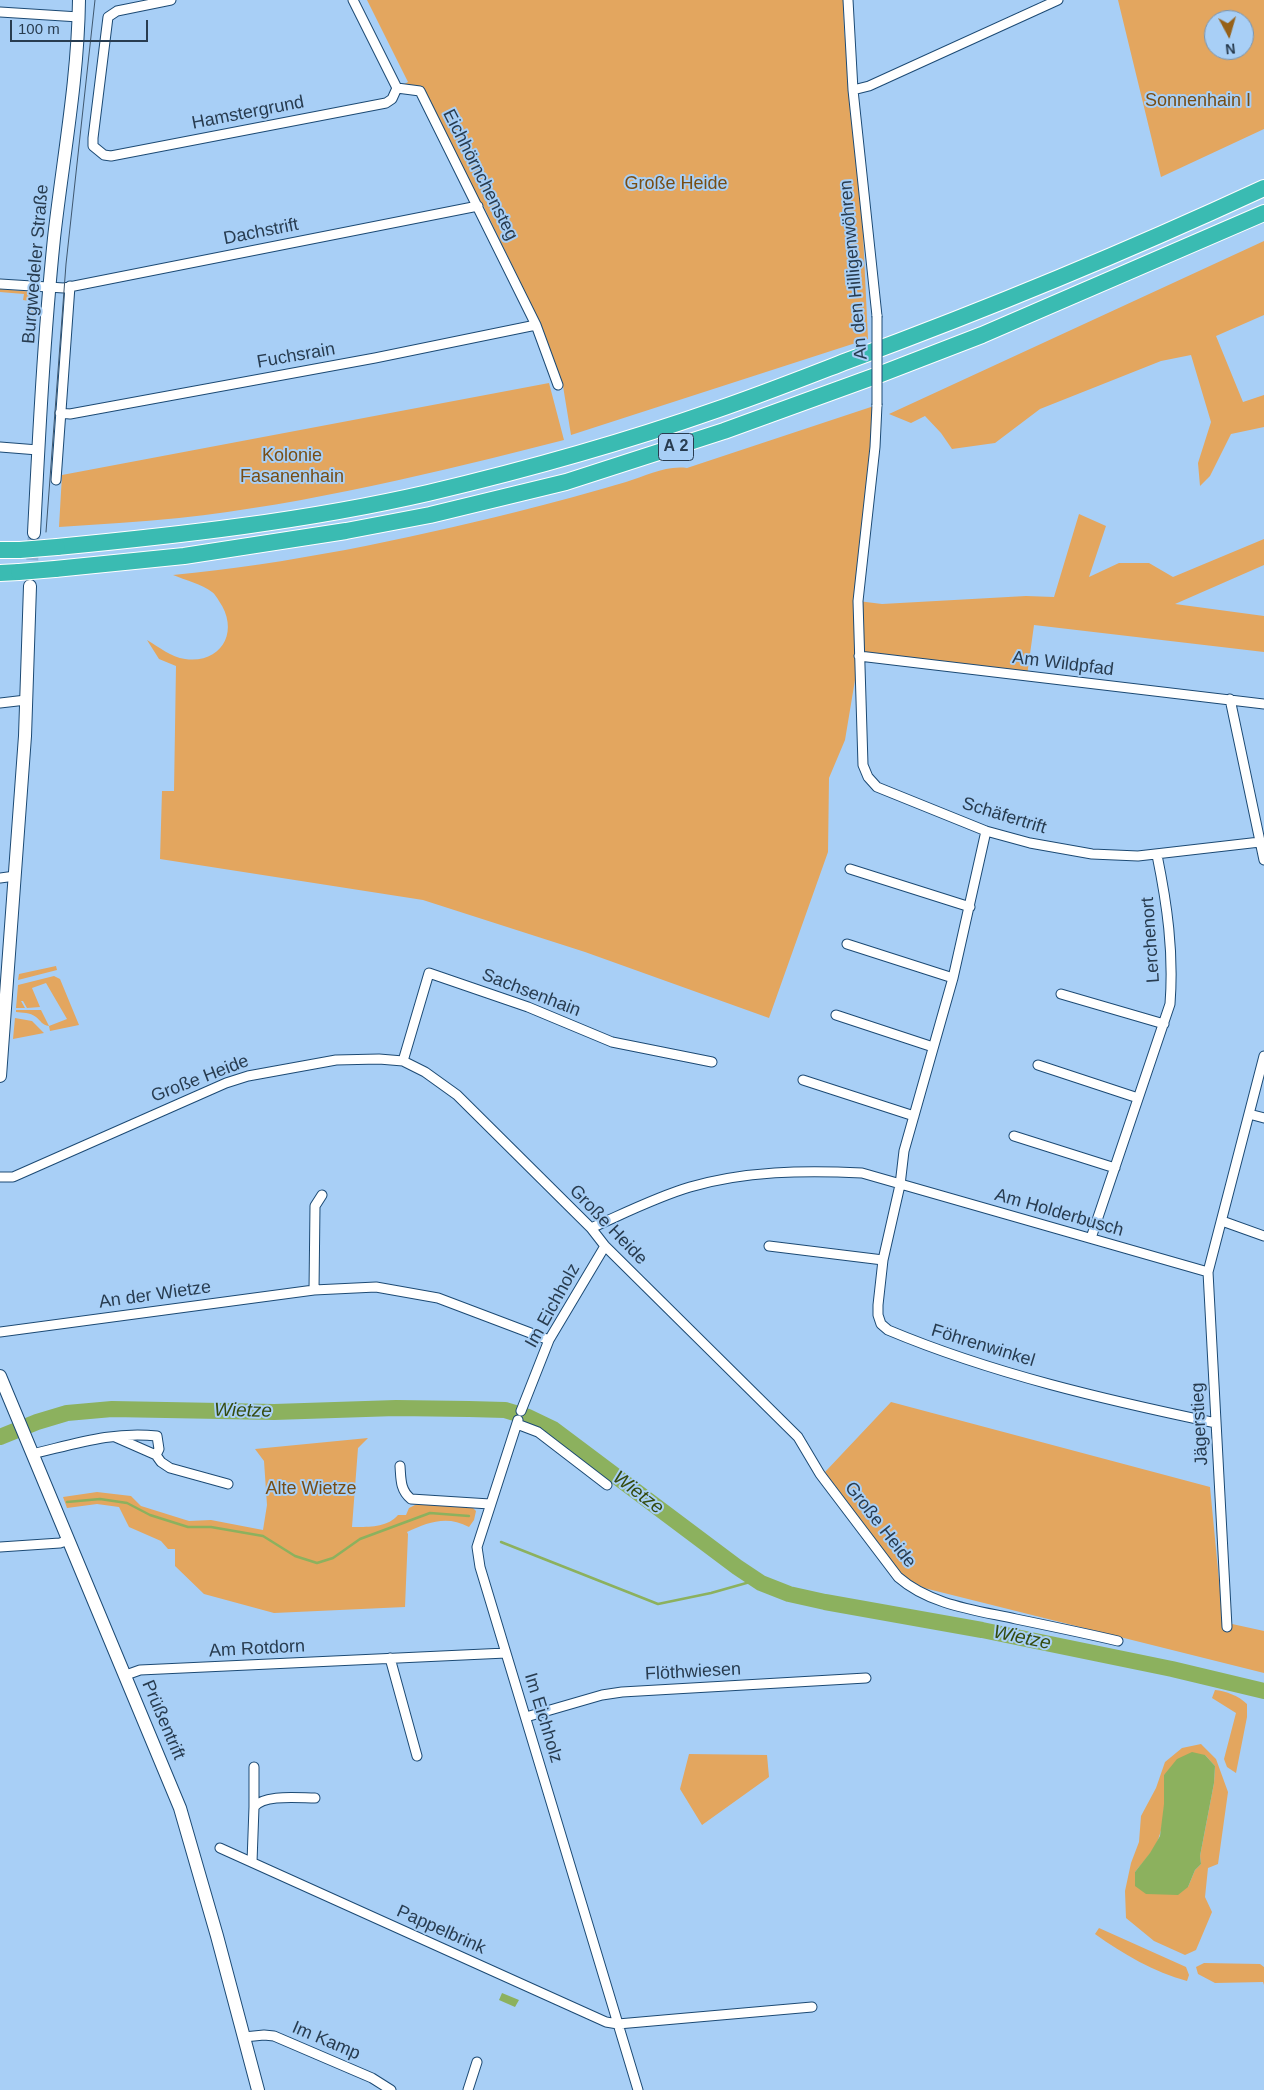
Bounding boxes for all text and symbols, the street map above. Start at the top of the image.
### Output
scale bar [12,10,150,42]
north arrow [1204,10,1254,60]
text: 100 m [18,20,60,37]
text: N [1225,40,1236,57]
park label: Sonnenhain I [1145,90,1251,112]
street label: Hamstergrund [190,92,306,134]
street label: Eichhörnchensteg [438,106,522,244]
park label: Große Heide [624,173,728,195]
street label: An den Hilligenwöhren [835,179,873,361]
street label: Burgwedeler Straße [18,183,54,345]
street label: Dachstrift [222,214,300,250]
street label: Fuchsrain [255,339,337,373]
road number: A 2 [658,434,694,461]
park label: Kolonie Fasanenhain [240,445,344,488]
street label: Am Wildpfad [1011,647,1115,681]
street label: Schäfertrift [959,793,1049,839]
street label: Lerchenort [1137,896,1165,984]
street label: Sachsenhain [479,964,583,1022]
street label: Große Heide [148,1050,252,1108]
street label: Große Heide [564,1180,652,1270]
street label: Am Holderbusch [992,1184,1126,1242]
street label: Im Eichholz [521,1260,585,1352]
street label: An der Wietze [98,1276,212,1314]
street label: Föhrenwinkel [929,1320,1037,1372]
street label: Jägerstieg [1187,1382,1213,1466]
water label: Wietze [214,1399,272,1423]
water label: Wietze [608,1466,668,1520]
park label: Alte Wietze [265,1478,357,1500]
street label: Große Heide [840,1478,920,1572]
water label: Wietze [991,1621,1053,1655]
street label: Am Rotdorn [208,1636,306,1662]
street label: Flöthwiesen [644,1659,742,1685]
street label: Im Eichholz [519,1670,567,1766]
street label: Prüßentrift [137,1677,189,1763]
street label: Pappelbrink [393,1901,489,1959]
street label: Im Kamp [289,2017,363,2065]

